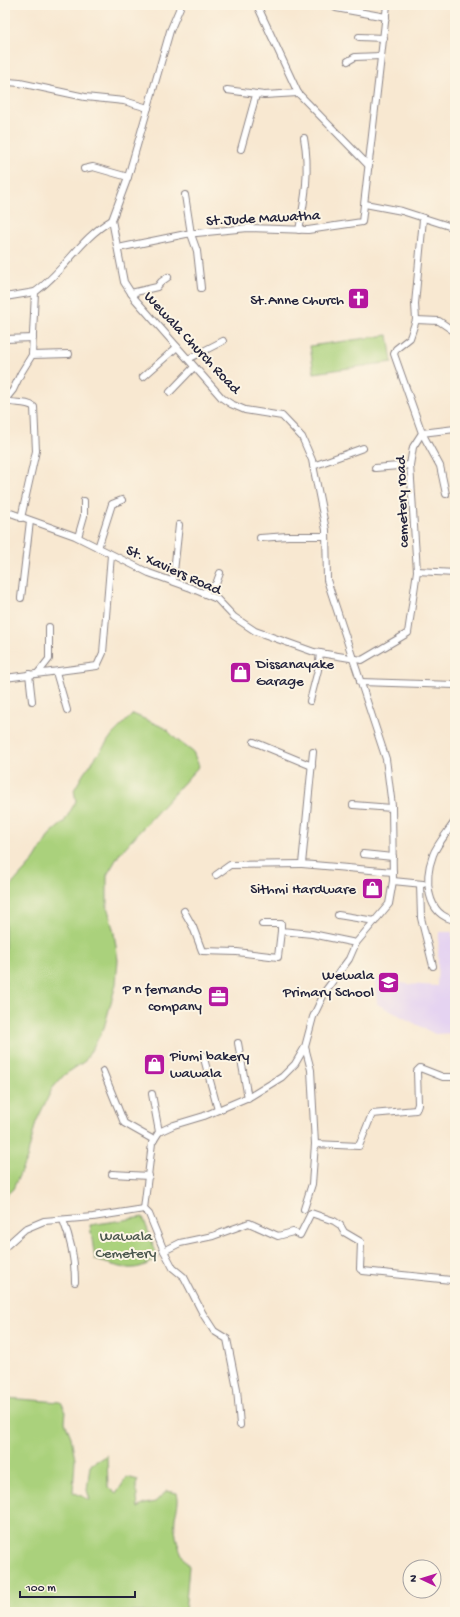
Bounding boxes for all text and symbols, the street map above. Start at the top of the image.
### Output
street label: St.Jude Mawatha [206,207,321,231]
church icon: St.Anne Church [346,286,372,312]
street label: Wewala Church Road [139,288,245,399]
place label: St.Anne Church [250,292,344,310]
street label: cemetery road [392,455,414,548]
street label: St. Xaviers Road [123,542,225,600]
place label: Dissanayake Garage [255,656,334,691]
shop icon: Dissanayake Garage [227,659,253,685]
shop icon: Sithmi Hardware [359,875,385,901]
place label: Sithmi Hardware [250,881,356,899]
place label: Wewala Primary School [282,967,375,1002]
school or university icon: Wewala Primary School [376,970,402,996]
place label: P n fernando company [122,981,203,1016]
office icon: P n fernando company [205,984,231,1010]
place label: Piumi bakery wawala [169,1048,250,1083]
shop icon: Piumi bakery wawala [142,1051,168,1077]
park label: Wawala Cemetery [96,1228,157,1263]
north arrow [402,1559,442,1599]
scale bar [20,1573,135,1599]
text: N [408,1574,420,1582]
text: 100 m [25,1582,56,1596]

